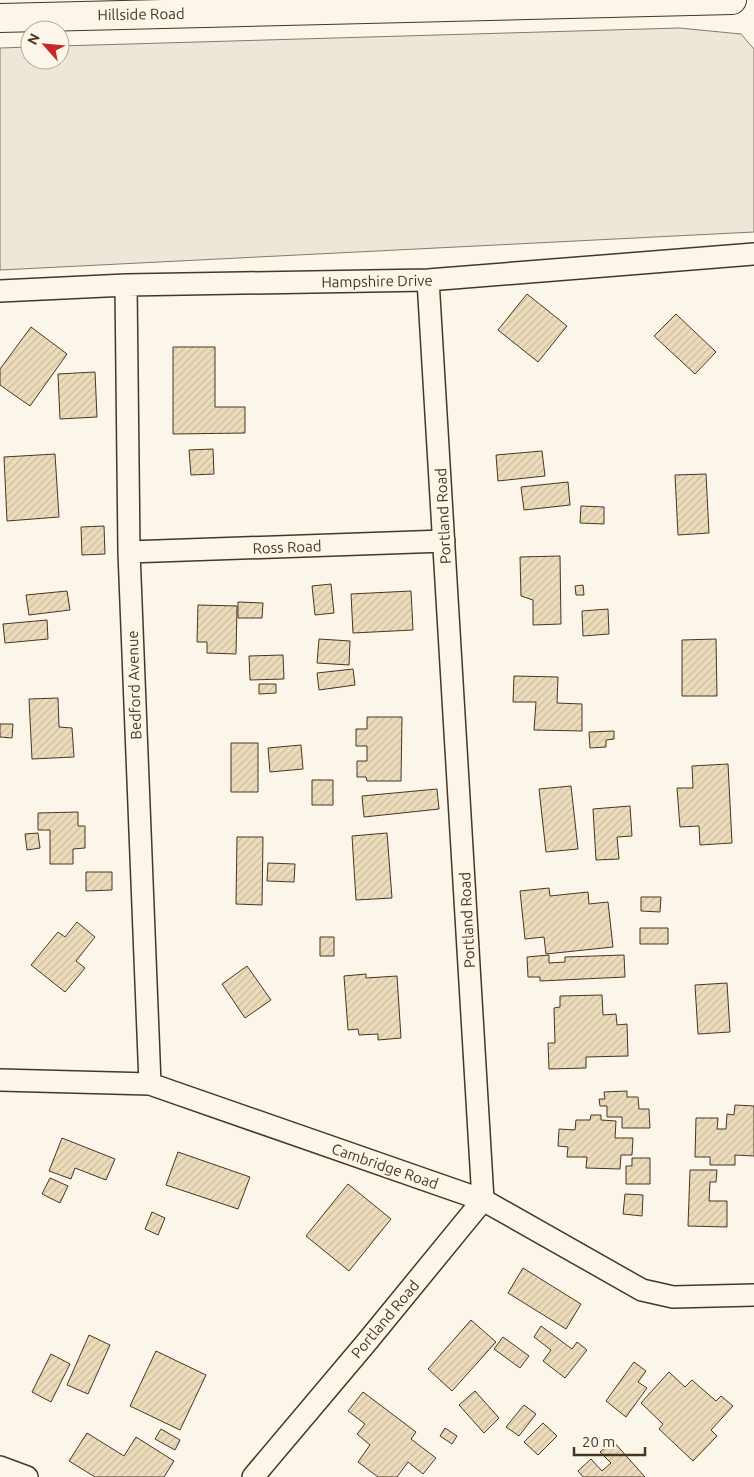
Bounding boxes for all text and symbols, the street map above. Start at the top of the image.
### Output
street label: Hillside Road [97,5,185,23]
north arrow [20,20,70,70]
text: N [24,31,43,47]
street label: Hampshire Drive [321,272,433,290]
street label: Portland Road [432,468,454,564]
street label: Ross Road [252,537,322,557]
street label: Bedford Avenue [124,630,144,740]
street label: Portland Road [456,872,478,968]
street label: Cambridge Road [329,1140,441,1192]
street label: Portland Road [348,1277,422,1361]
scale bar [574,1424,645,1456]
text: 20 m [582,1433,615,1450]

